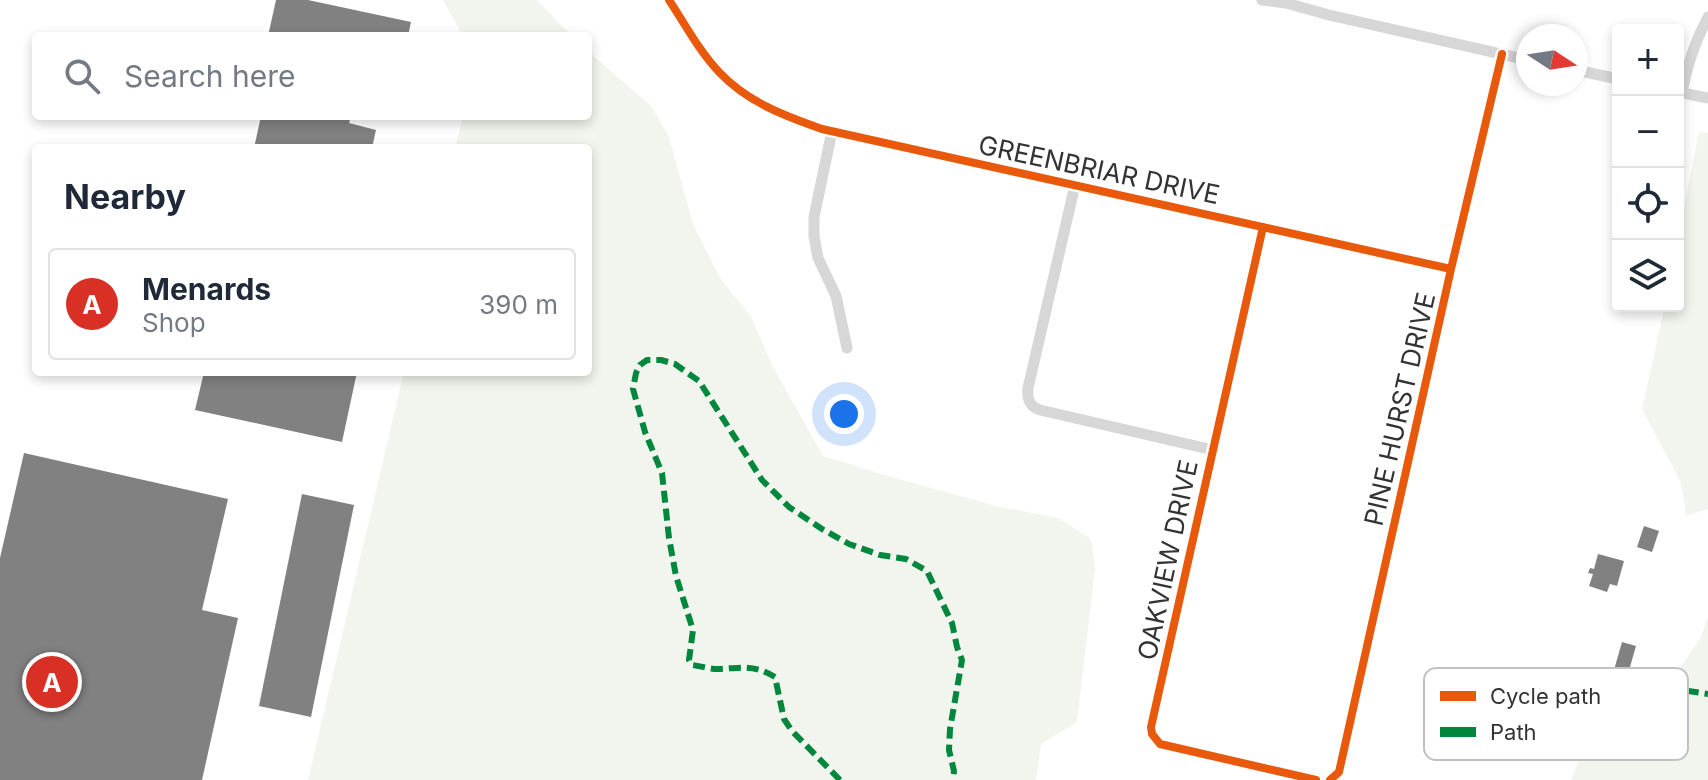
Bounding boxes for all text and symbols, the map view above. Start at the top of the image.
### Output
north arrow [1516,24,1588,96]
map controls [1612,24,1684,312]
button: + [1612,24,1684,96]
search box [32,32,592,120]
icon: search [60,54,104,98]
text: Search here [124,58,296,94]
button: − [1612,96,1684,168]
street label: GREENBRIAR DRIVE [976,129,1223,210]
button: locate [1612,168,1684,240]
text: Nearby [64,176,186,217]
button: layers [1612,240,1684,312]
text: Menards [142,271,271,307]
text: A [82,289,102,320]
text: 390 m [479,289,558,320]
street label: PINE HURST DRIVE [1358,289,1441,528]
text: Shop [142,307,206,338]
your location [824,394,864,434]
street label: OAKVIEW DRIVE [1131,457,1204,663]
pin: A [26,652,78,712]
legend [1424,668,1688,760]
text: Cycle path [1490,683,1601,709]
text: Path [1490,719,1537,745]

